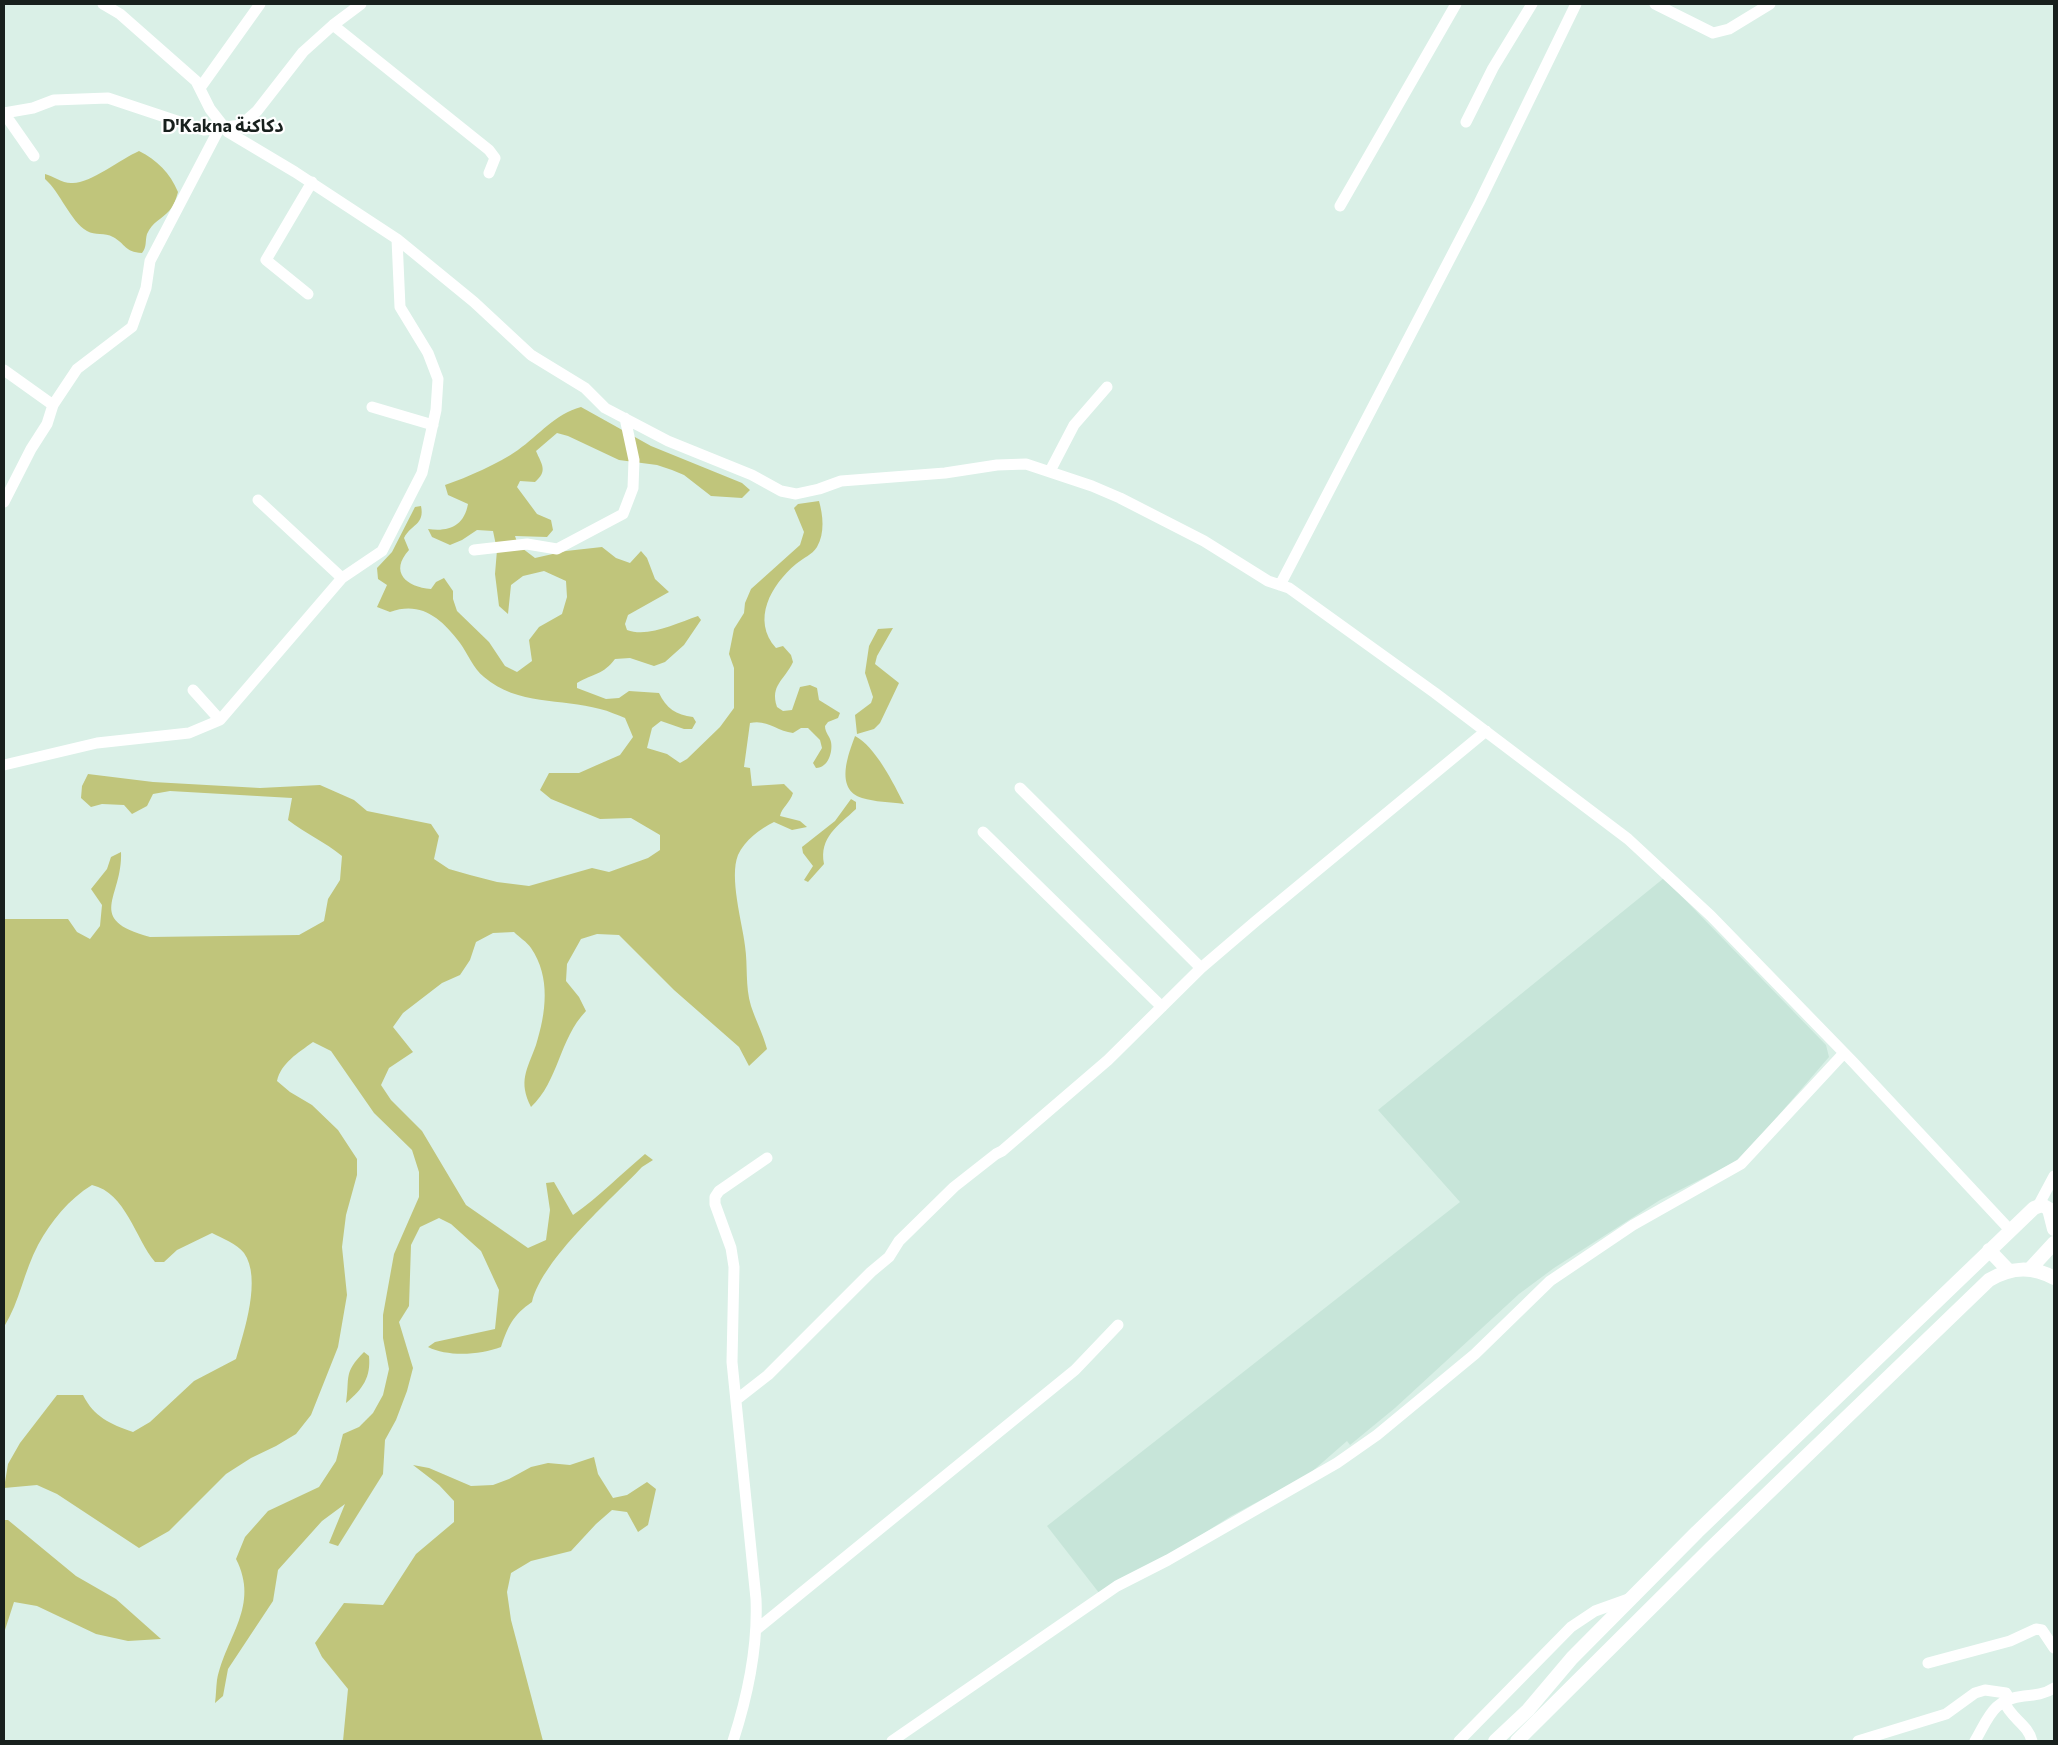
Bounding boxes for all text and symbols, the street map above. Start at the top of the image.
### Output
district label: D'Kakna دكاكنة [162,115,284,137]

